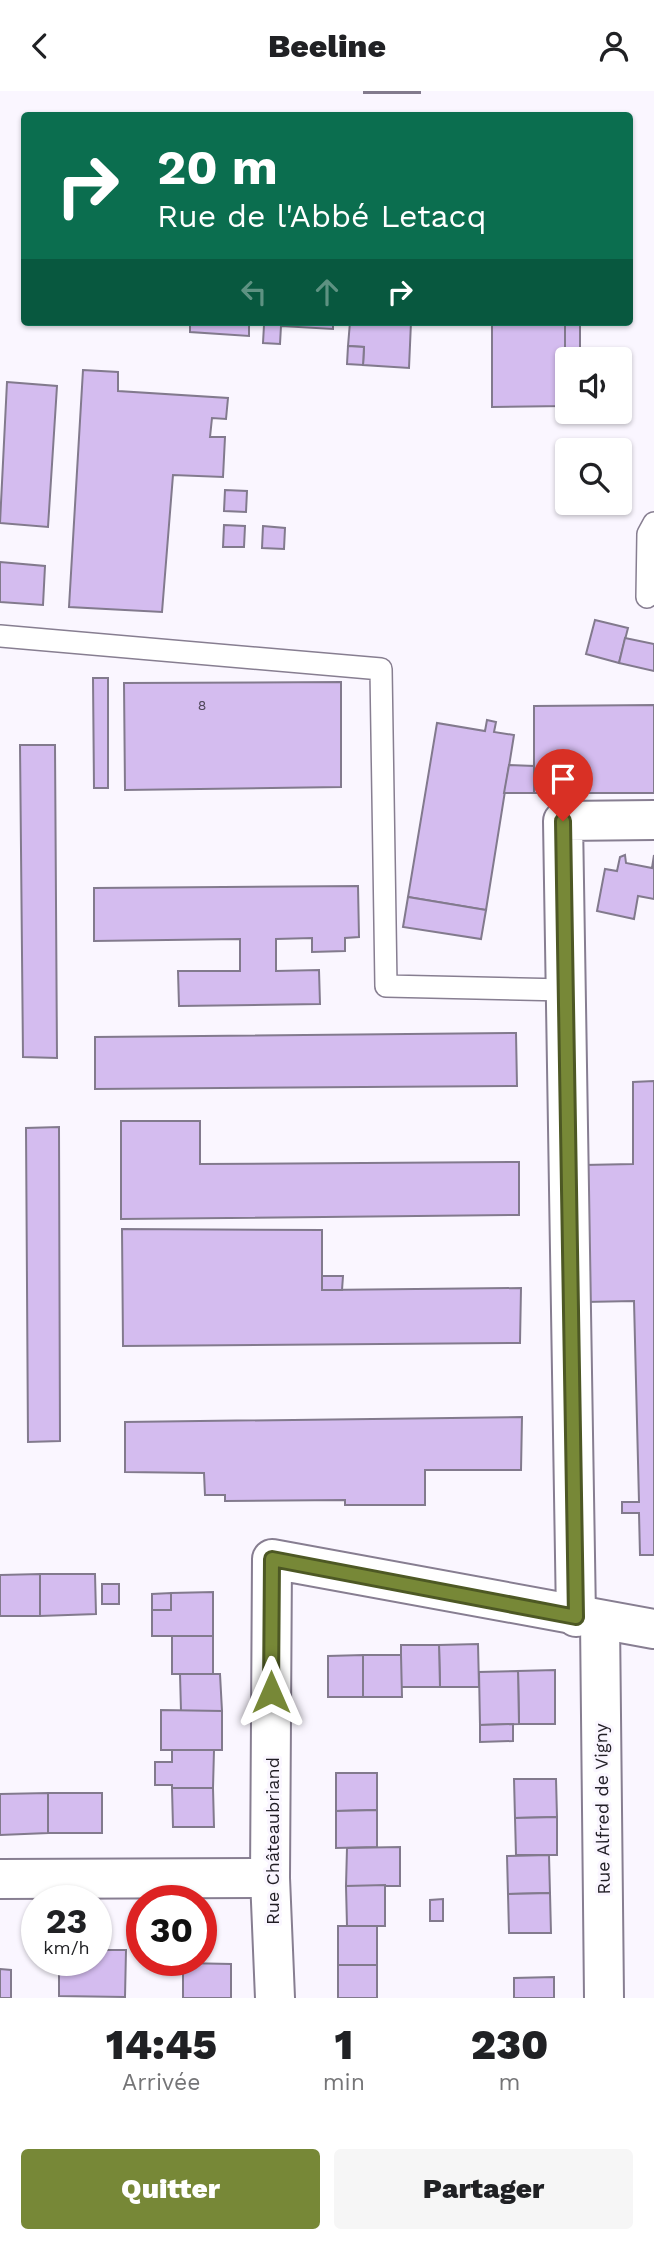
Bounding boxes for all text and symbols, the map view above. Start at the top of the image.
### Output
icon: back [21,27,59,65]
text: Beeline [268,27,386,65]
icon: person [595,27,633,65]
text: 20 m [157,138,278,196]
icon: right [42,140,133,231]
text: Rue de l'Abbé Letacq [157,197,487,235]
icon: left [235,273,273,311]
icon: ahead [308,273,346,311]
icon: right [381,273,419,311]
map controls [555,347,632,515]
button: sound [555,347,632,424]
button: search [555,438,632,515]
house number: 8 [198,697,206,713]
pin [533,749,593,821]
icon: arrive [544,760,582,798]
position arrow [234,1655,308,1729]
street label: Rue Alfred de Vigny [590,1722,614,1895]
street label: Rue Châteaubriand [262,1757,283,1925]
speed limit sign: 30 [126,1885,217,1976]
text: 23 [46,1900,87,1942]
text: km/h [43,1937,90,1958]
text: 14:45 [106,2020,217,2069]
text: 1 [334,2020,353,2069]
text: 230 [471,2020,548,2069]
text: Arrivée [122,2069,201,2096]
text: min [323,2069,365,2096]
text: m [499,2069,520,2096]
button: Quitter [21,2149,320,2229]
button: Partager [334,2149,633,2229]

